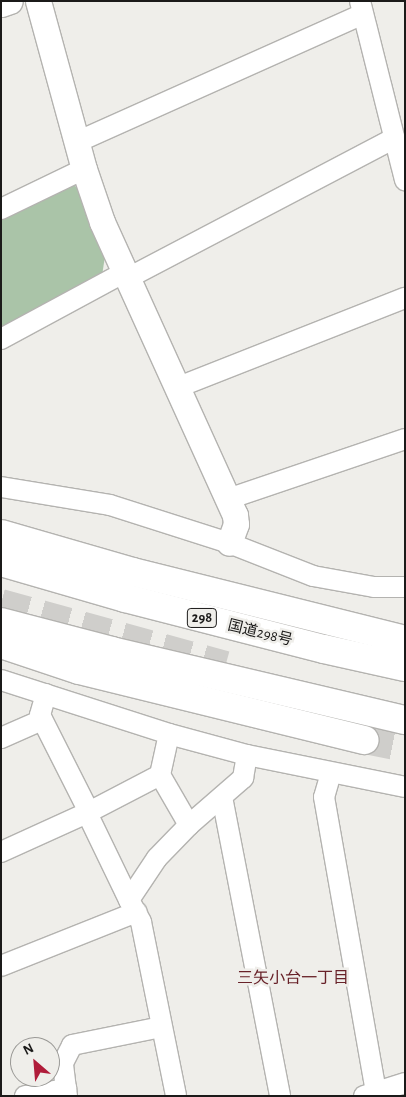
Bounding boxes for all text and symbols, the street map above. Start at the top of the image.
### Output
road number: 298 [186,606,218,630]
street label: 国道298号 [226,616,294,650]
district label: 三矢小台一丁目 [237,968,349,988]
north arrow [10,1037,60,1087]
text: N [21,1041,36,1058]

